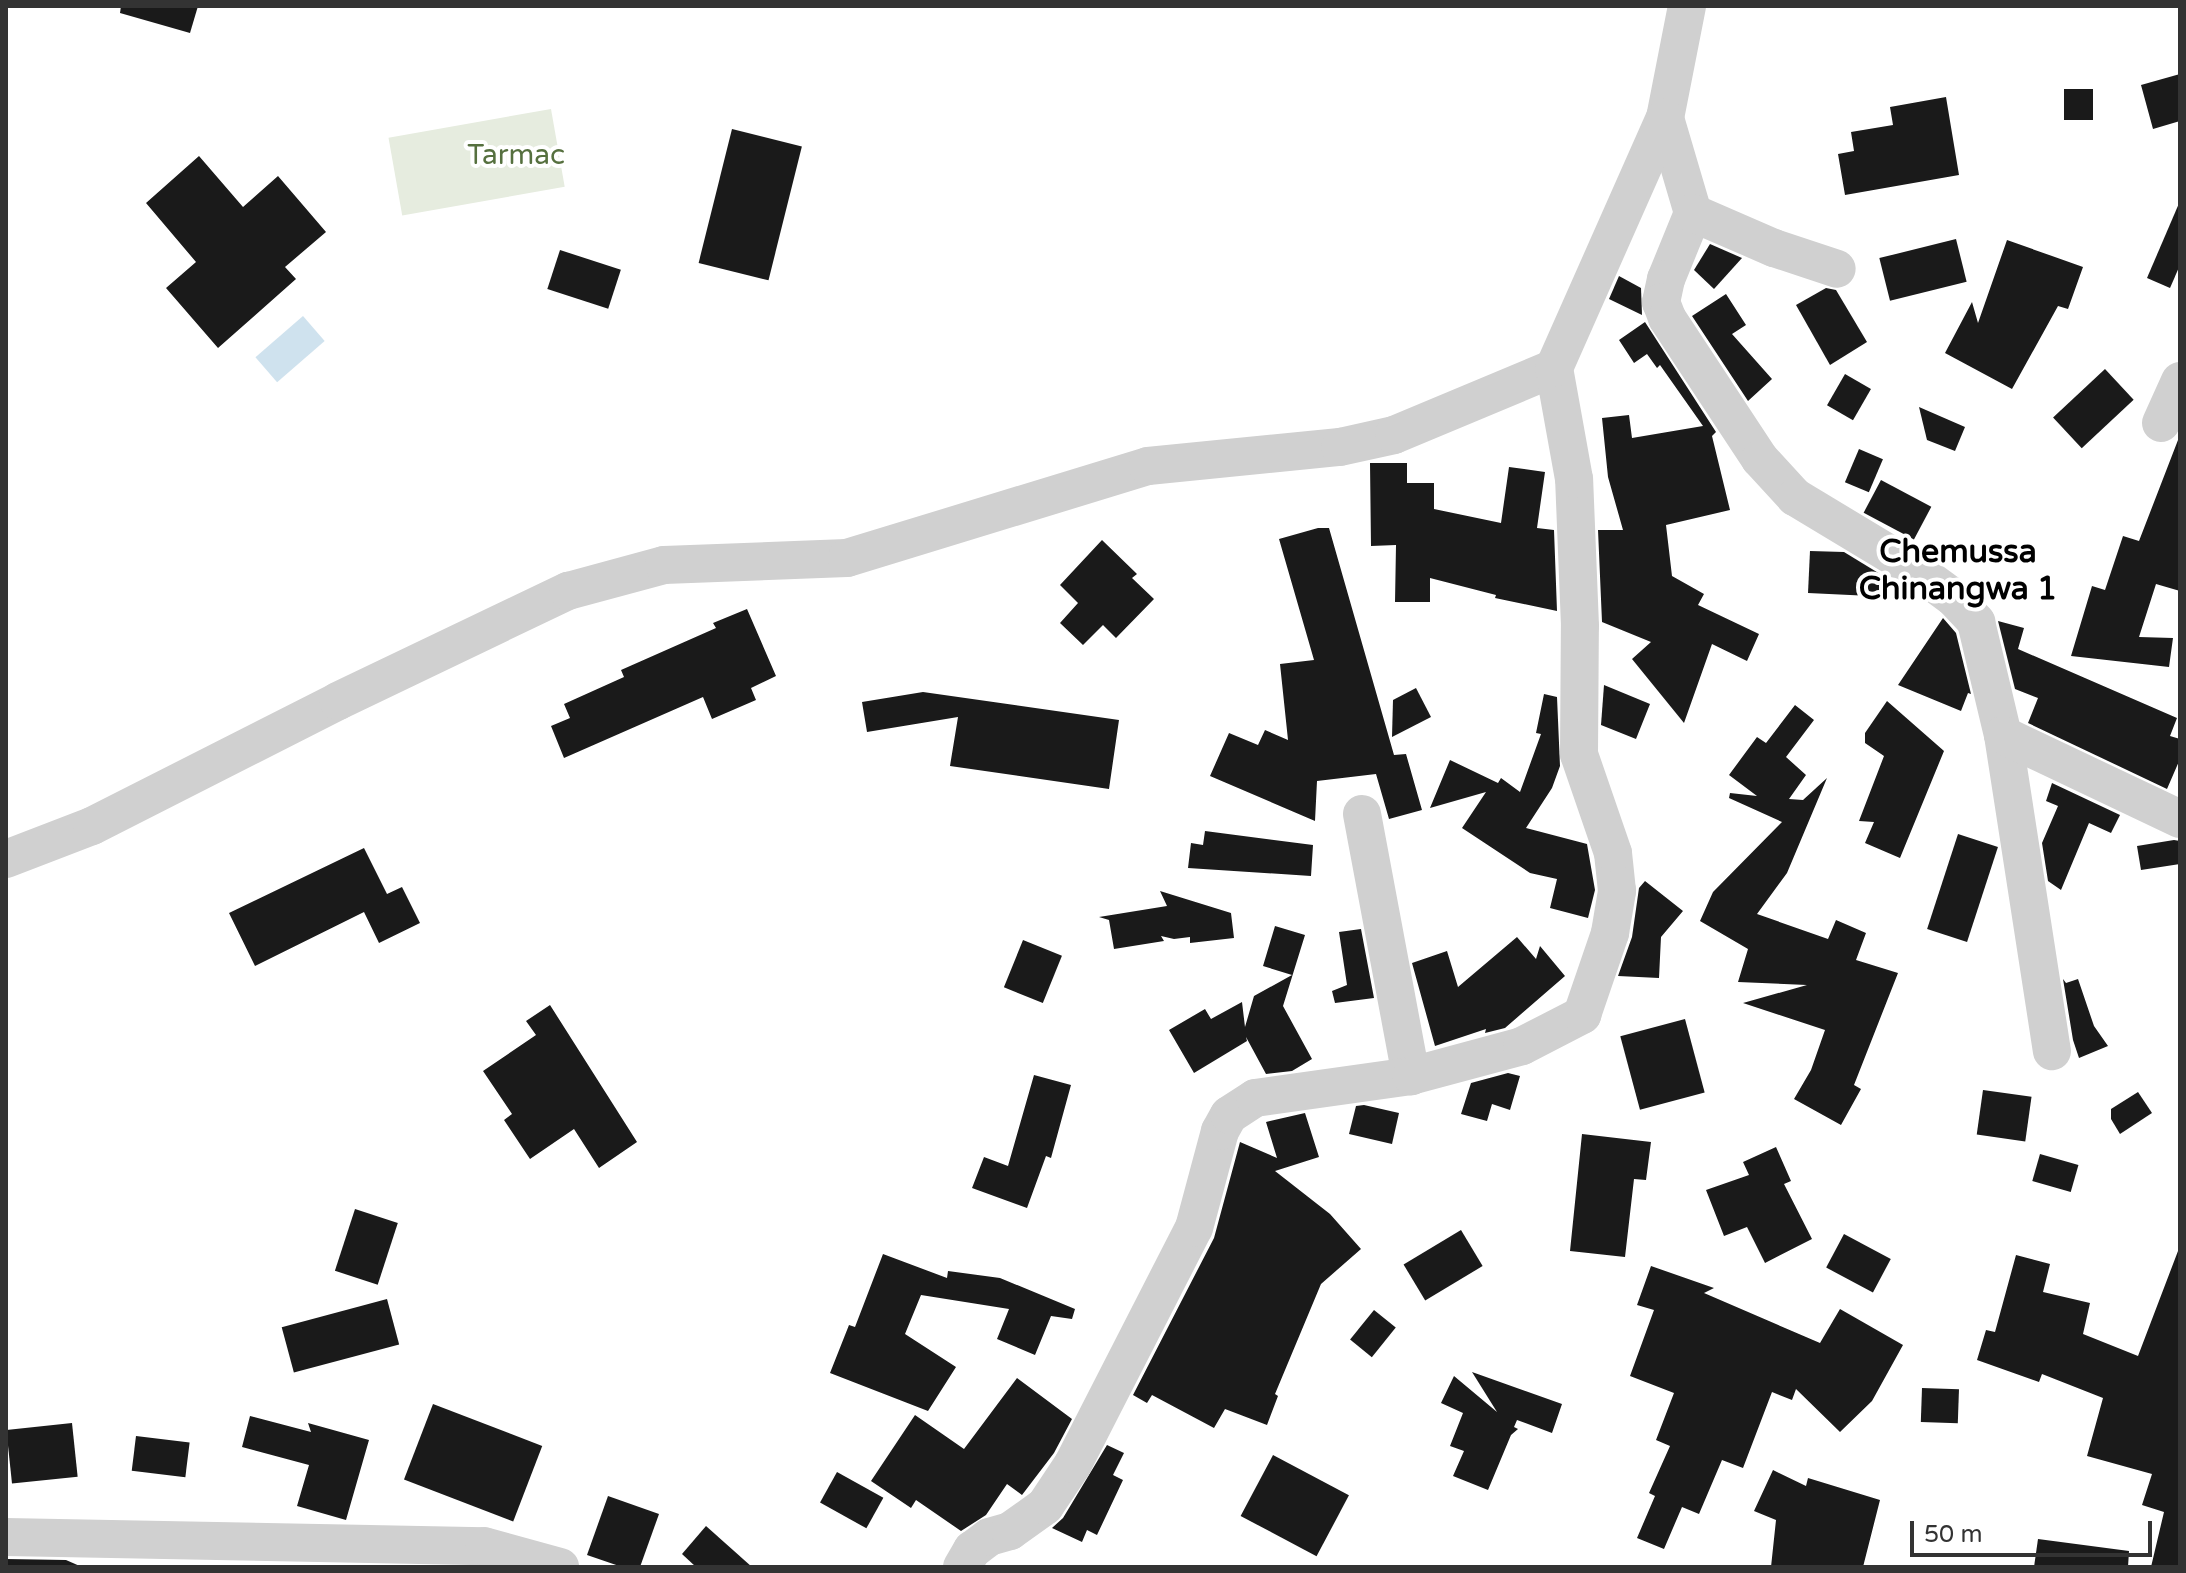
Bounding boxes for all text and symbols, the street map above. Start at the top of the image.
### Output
park label: Tarmac [467,138,565,172]
district label: Chemussa Chinangwa 1 [1859,534,2057,609]
scale bar [1914,1505,2156,1555]
text: 50 m [1924,1520,1982,1549]

